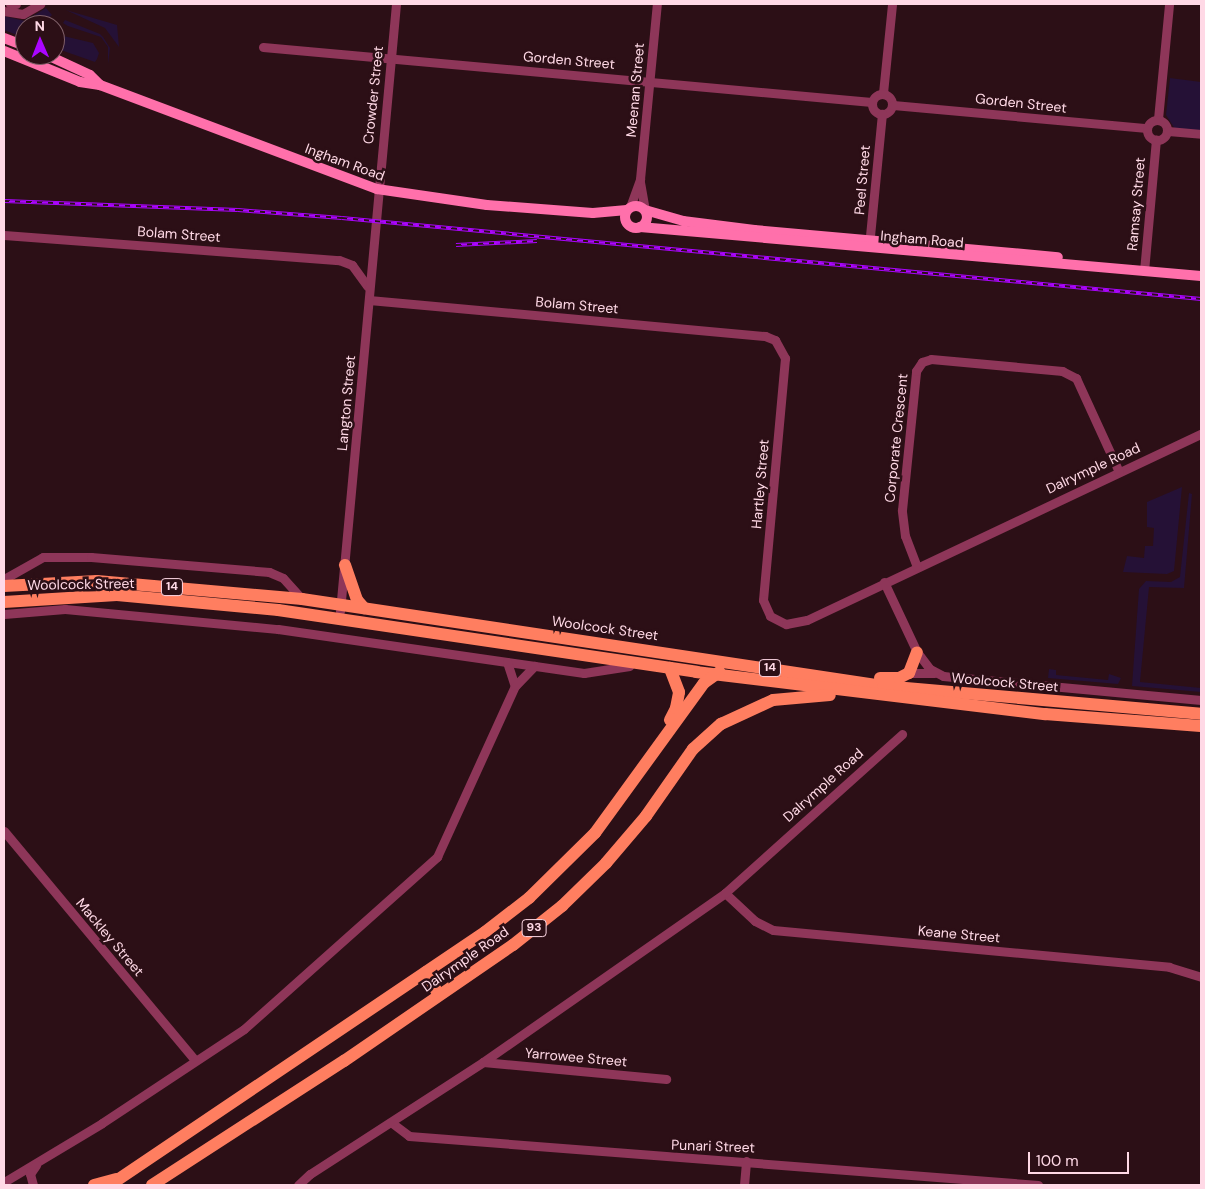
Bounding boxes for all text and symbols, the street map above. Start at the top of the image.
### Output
north arrow [15,15,65,65]
text: N [34,17,45,35]
street label: Meenan Street [623,42,647,138]
street label: Crowder Street [359,45,387,145]
street label: Gorden Street [522,48,616,72]
street label: Gorden Street [974,90,1068,116]
street label: Ingham Road [303,140,387,184]
street label: Peel Street [851,144,873,216]
street label: Ramsay Street [1124,157,1148,251]
street label: Bolam Street [137,223,221,245]
street label: Ingham Road [880,227,964,251]
street label: Bolam Street [535,293,619,317]
street label: Langton Street [333,355,359,451]
street label: Corporate Crescent [881,373,911,503]
street label: Hartley Street [748,439,772,529]
street label: Dalrymple Road [1043,439,1143,497]
street label: Woolcock Street [27,575,135,593]
road number: 14 [161,578,183,596]
street label: Woolcock Street [551,612,659,644]
road number: 14 [759,658,781,678]
street label: Woolcock Street [951,669,1059,695]
street label: Dalrymple Road [779,745,867,825]
street label: Mackley Street [73,895,147,979]
road number: 93 [522,918,546,938]
street label: Keane Street [917,922,1001,946]
street label: Dalrymple Road [418,923,512,995]
street label: Yarrowee Street [524,1044,628,1070]
street label: Punari Street [671,1136,755,1156]
scale bar [1030,1142,1131,1174]
text: 100 m [1036,1151,1079,1171]

